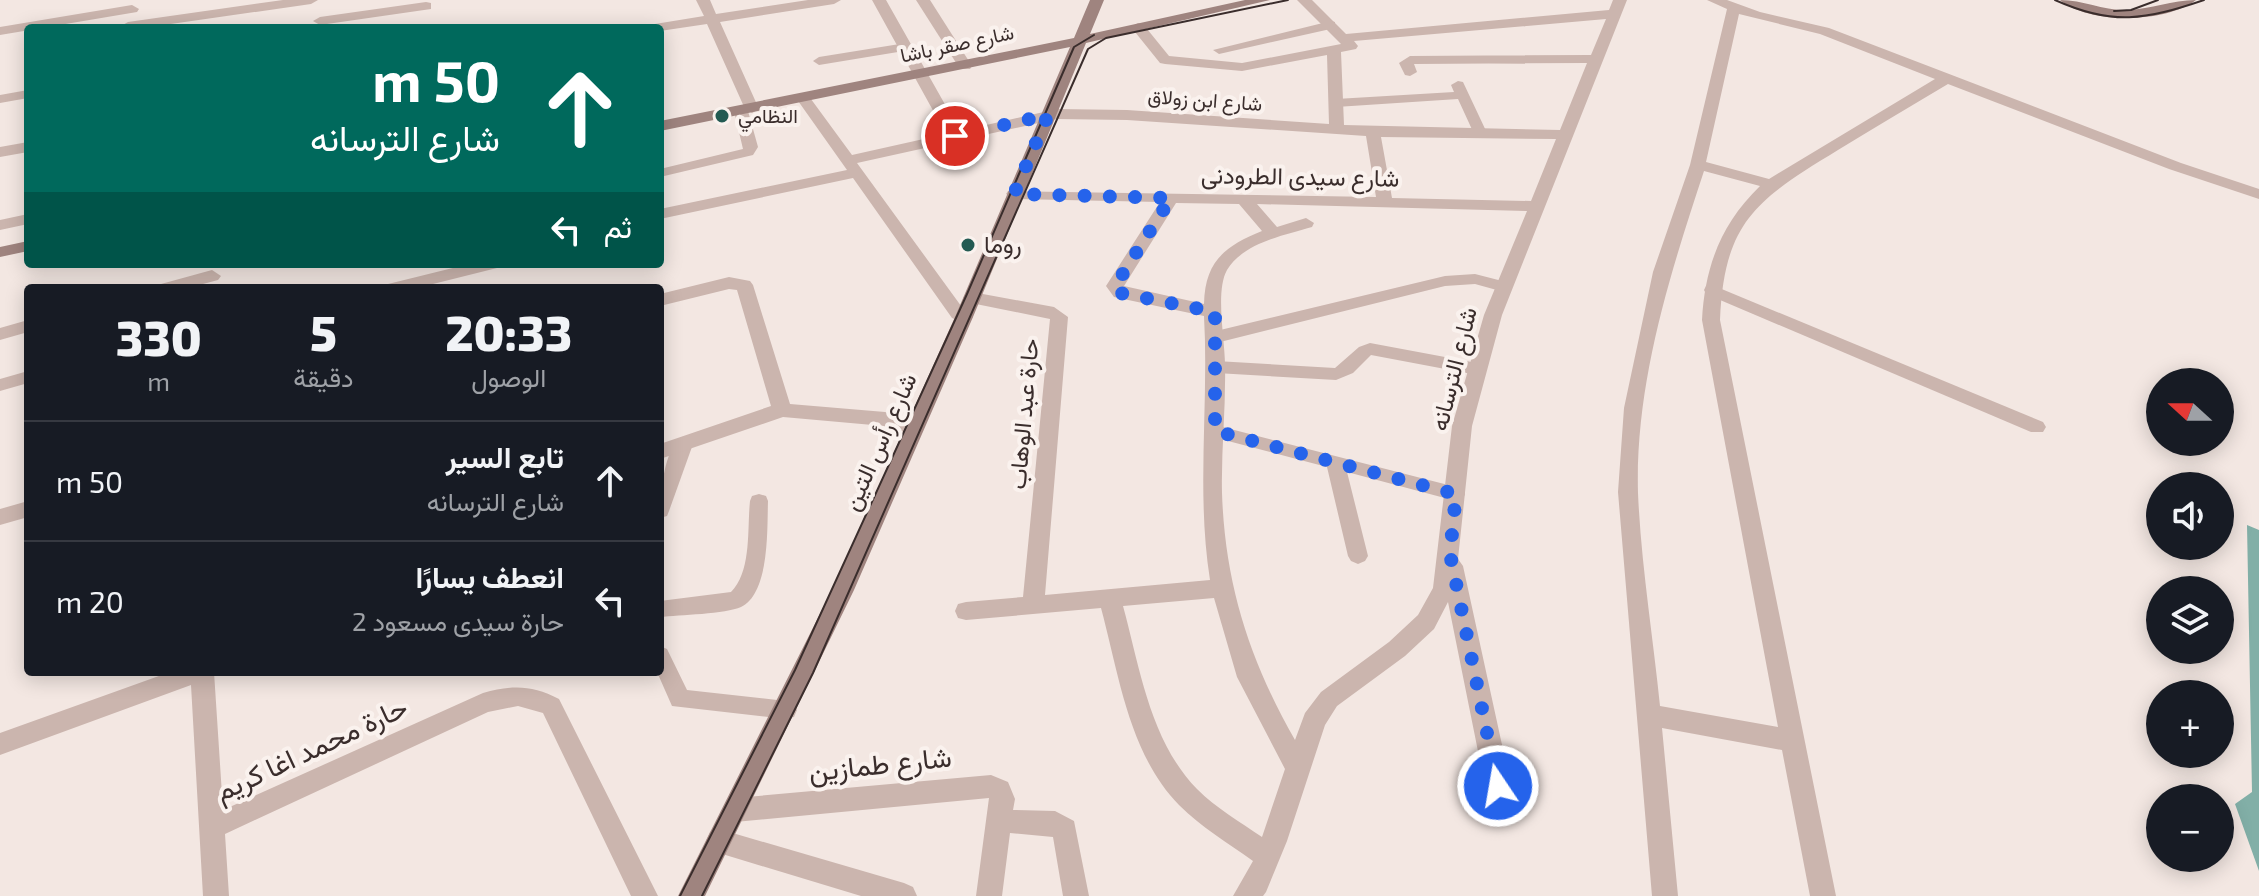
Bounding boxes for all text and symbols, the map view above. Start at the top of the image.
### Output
street label: شارع صقر باشا [898,19,1016,70]
text: 50 m [372,46,500,113]
icon: ahead [528,56,632,160]
street label: شارع ابن زولاق [1147,83,1263,118]
pin [921,102,989,170]
place label: النظامي [738,103,798,133]
marker: النظامي [713,107,731,125]
icon: arrive [933,114,977,158]
text: شارع الترسانه [310,115,500,158]
street label: شارع سيدى الطرودنى [1201,159,1399,195]
icon: left [544,208,588,252]
text: ثم [604,208,632,244]
place label: روما [984,229,1022,260]
marker: روما [959,236,977,254]
text: 5 [310,303,337,361]
text: 20:33 [445,303,572,361]
street label: شارع الترسانه [1423,304,1485,434]
text: 330 [116,308,202,366]
street label: حارة عبد الوهاب [1001,337,1046,491]
text: دقيقة [293,361,354,392]
text: الوصول [471,361,546,392]
text: m [147,365,170,396]
street label: شارع رأس التين [835,368,925,516]
north arrow [2146,368,2234,456]
map controls [2146,368,2234,872]
text: تابع السير [446,438,564,474]
icon: ahead [588,459,632,503]
text: 50 m [56,463,123,499]
button: sound [2146,472,2234,560]
text: شارع الترسانه [427,485,564,516]
text: انعطف يسارًا [416,558,564,594]
button: layers [2146,576,2234,664]
icon: left [588,579,632,623]
text: 20 m [56,583,124,619]
text: حارة سيدى مسعود 2 [352,605,564,636]
button: + [2146,680,2234,768]
street label: حارة محمد اغا كريم [209,689,413,810]
street label: شارع طمازين [807,739,953,790]
position arrow [1456,744,1540,828]
button: − [2146,784,2234,872]

